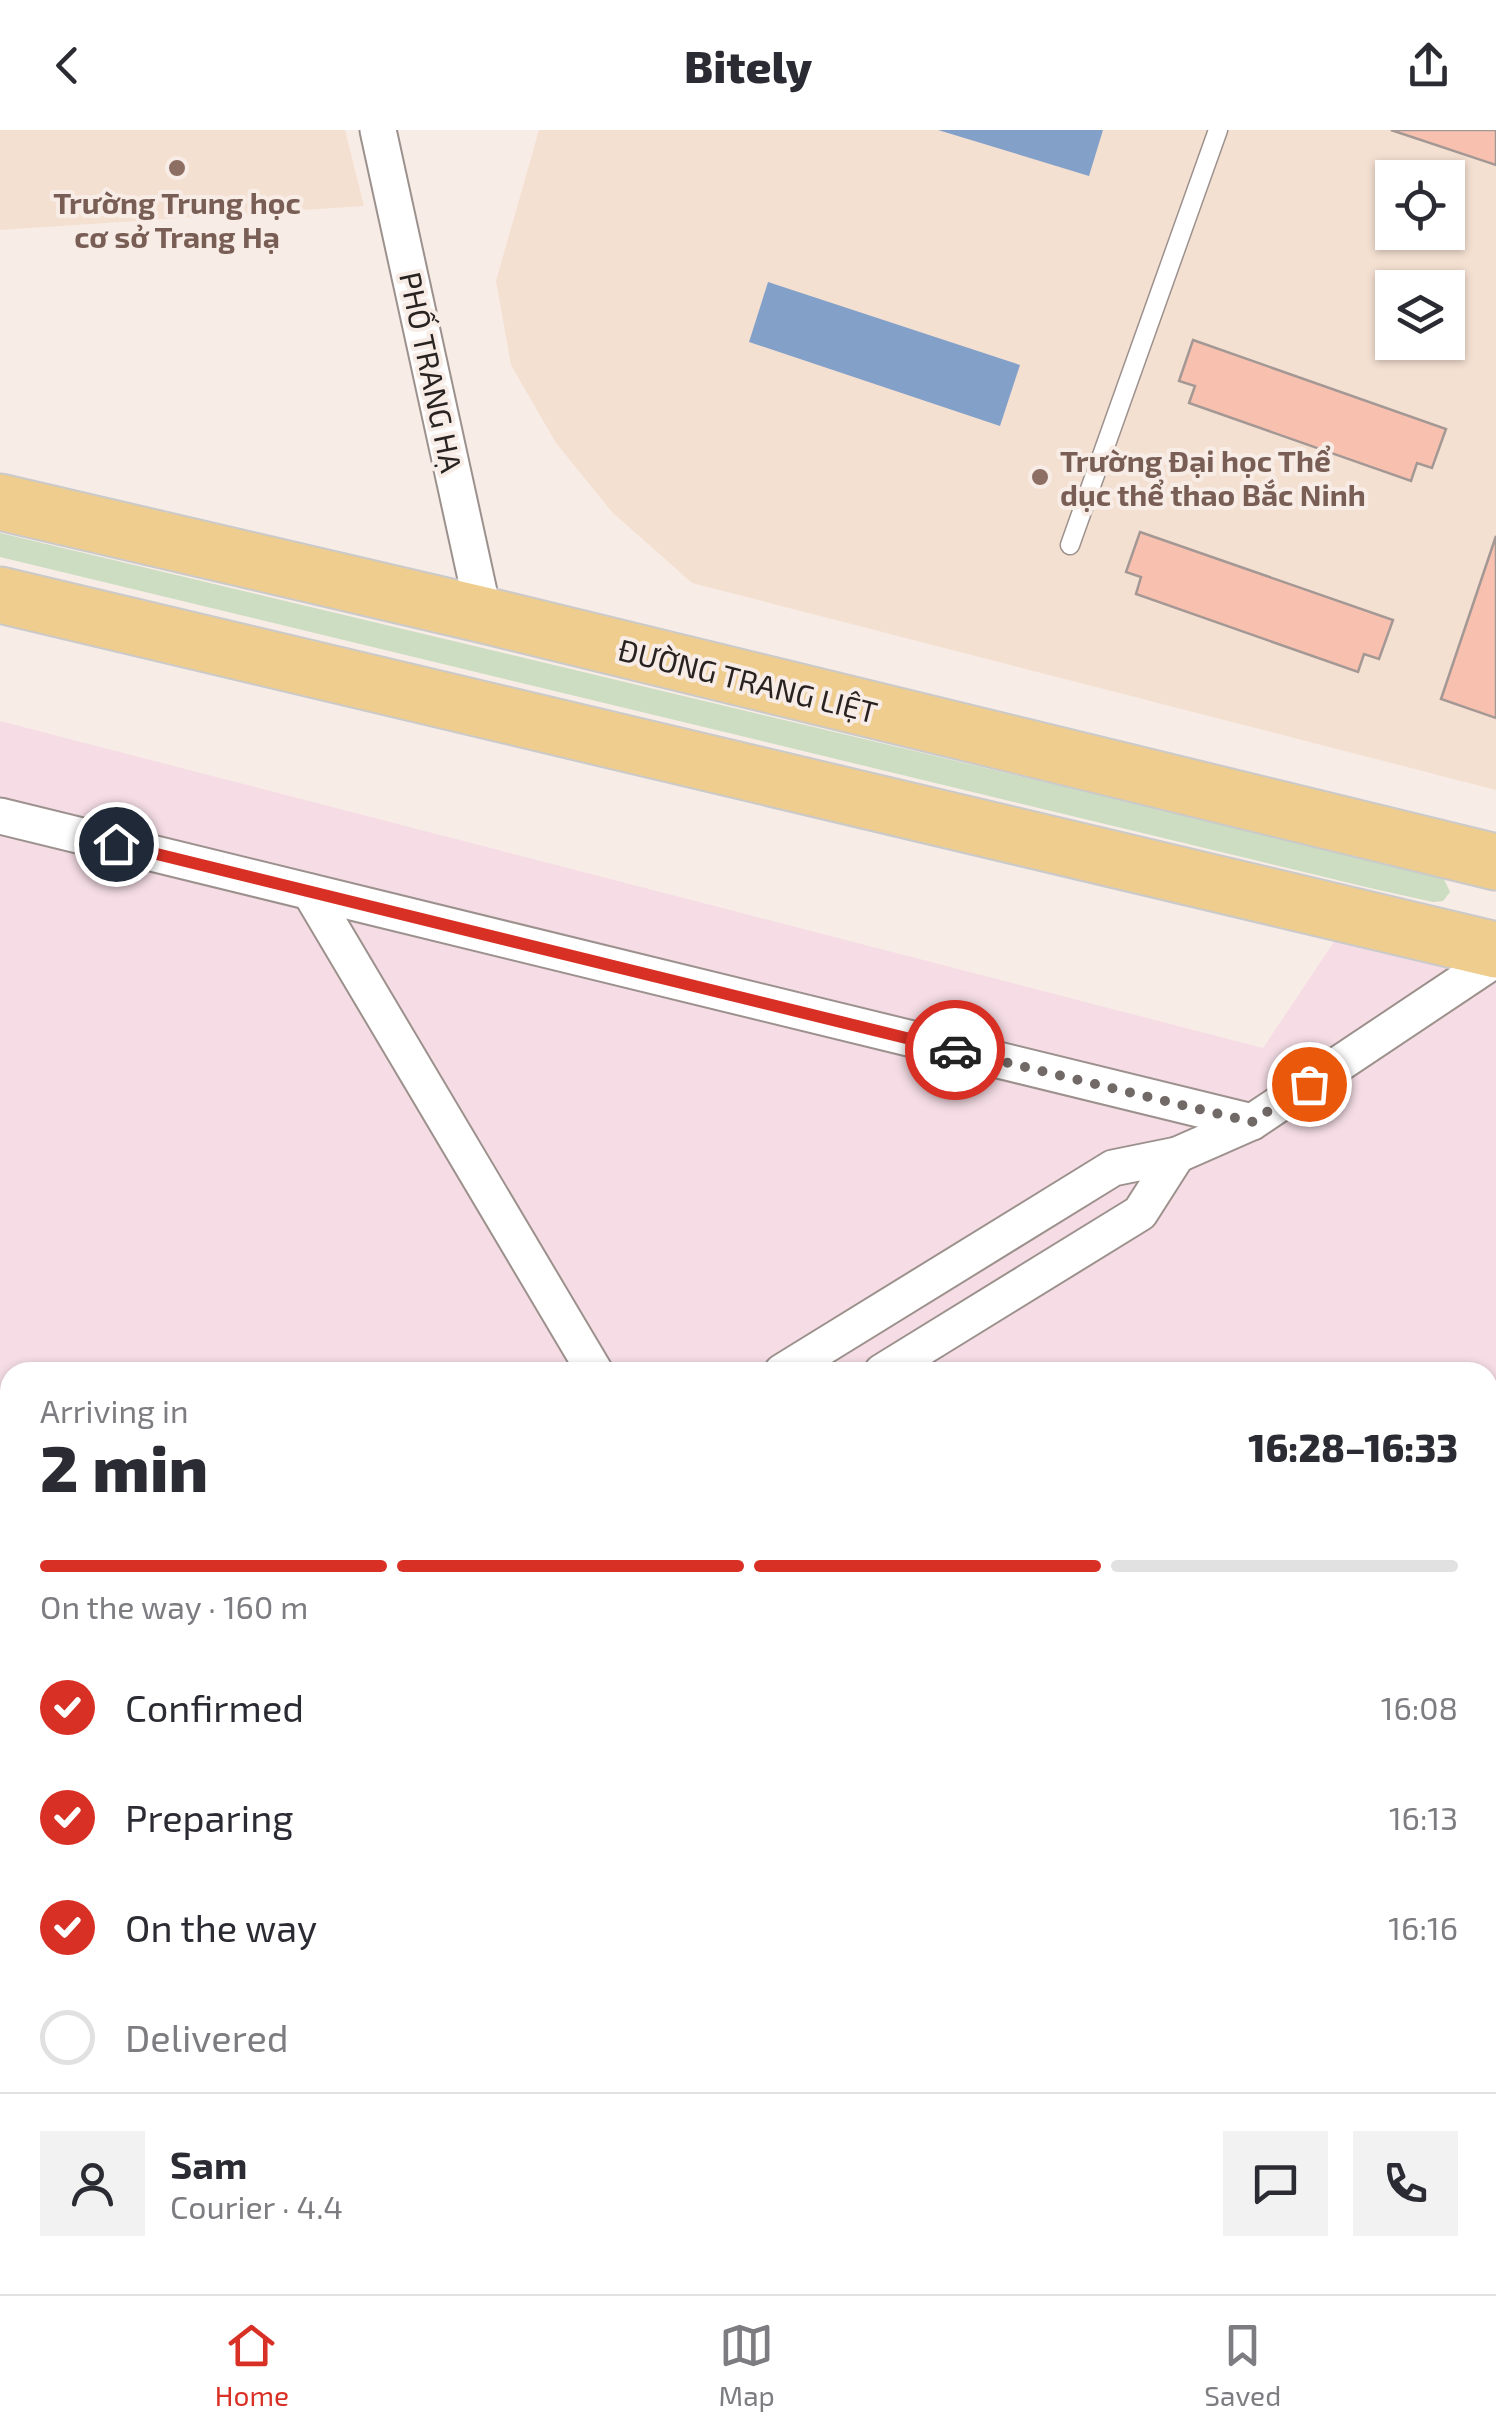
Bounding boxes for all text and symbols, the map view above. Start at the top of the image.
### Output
icon: back [40,38,95,93]
text: Bitely [684,38,812,92]
icon: share [1401,38,1456,93]
marker: Trường Trung học cơ sở Trang Hạ [166,157,188,179]
map controls [1375,160,1465,360]
button: locate [1375,160,1465,250]
place label: Trường Trung học cơ sở Trang Hạ [53,184,301,254]
street label: PHỐ TRANG HẠ [393,268,472,476]
button: layers [1375,270,1465,360]
place label: Trường Đại học Thể dục thể thao Bắc Ninh [1060,442,1366,512]
marker: Trường Đại học Thể dục thể thao Bắc Ninh [1029,466,1051,488]
street label: ĐƯỜNG TRANG LIỆT [615,630,881,730]
pin [74,802,159,887]
icon: home [89,817,144,872]
courier [905,1000,1005,1100]
icon: car [928,1023,983,1078]
pin [1267,1042,1352,1127]
icon: bag [1282,1057,1337,1112]
text: Arriving in [40,1391,189,1429]
text: 16:28–16:33 [1248,1424,1458,1470]
text: 2 min [40,1427,208,1505]
text: On the way · 160 m [40,1587,308,1625]
icon: check [40,1680,95,1735]
text: Confirmed [125,1684,304,1730]
text: 16:08 [1381,1688,1458,1726]
icon: check [40,1790,95,1845]
text: Preparing [125,1794,293,1840]
text: 16:13 [1389,1798,1458,1836]
icon: check [40,1900,95,1955]
text: On the way [125,1904,317,1950]
text: 16:16 [1388,1908,1458,1946]
text: Delivered [125,2014,289,2060]
button: person [40,2131,145,2236]
button: chat [1223,2131,1328,2236]
button: phone [1353,2131,1458,2236]
text: Sam [170,2141,247,2187]
text: Courier · 4.4 [170,2187,343,2225]
tab: Home [215,2318,289,2412]
tab: Map [719,2318,775,2412]
tab: Saved [1204,2318,1281,2412]

